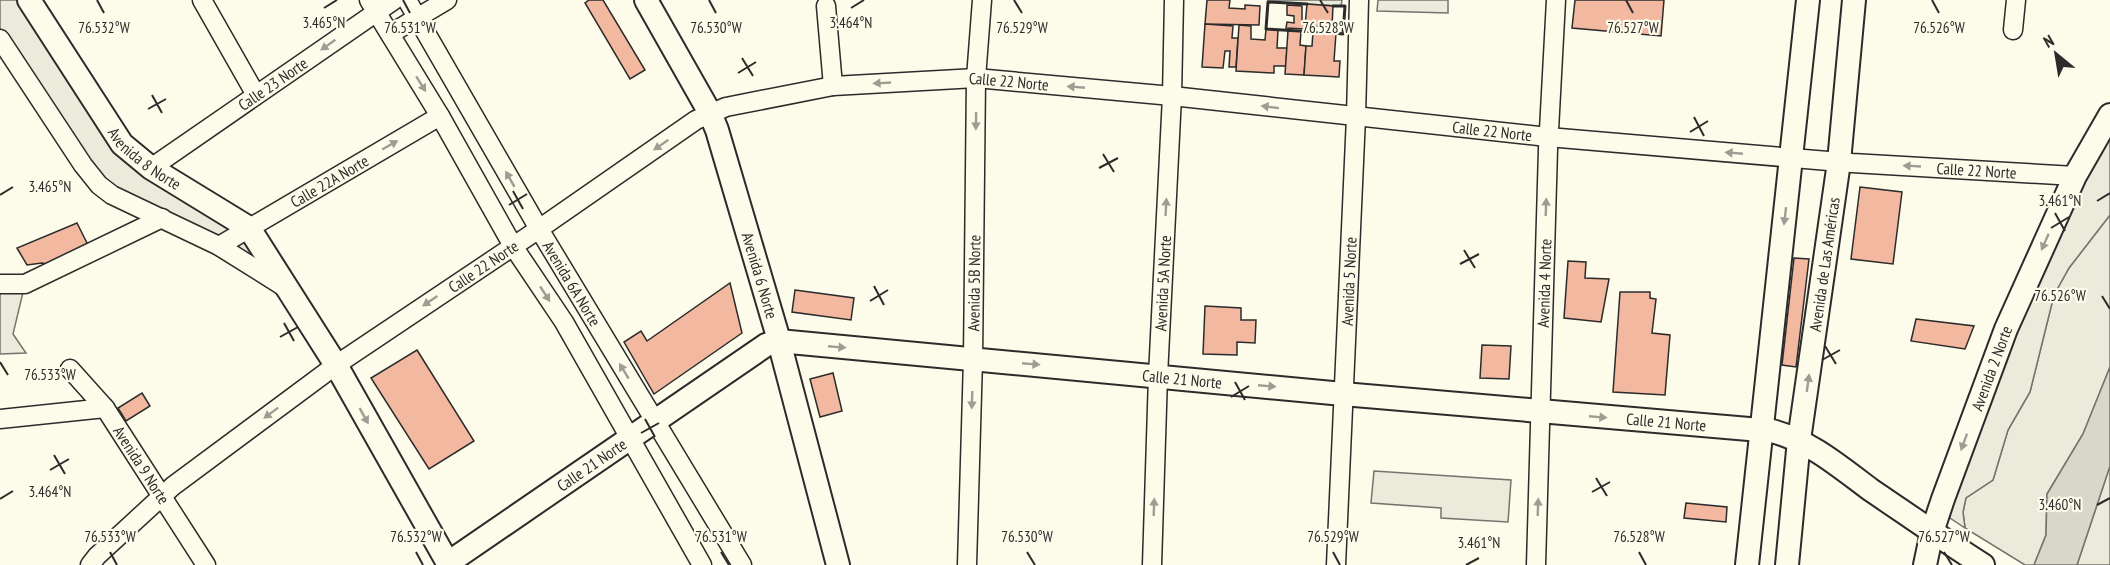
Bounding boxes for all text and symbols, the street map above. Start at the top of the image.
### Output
text: 3.465°N [303,13,345,32]
text: 3.464°N [830,13,872,32]
text: 76.532°W [78,18,130,37]
text: 76.531°W [384,18,436,37]
text: 76.530°W [690,18,742,37]
text: 76.529°W [996,18,1048,37]
text: 76.528°W [1302,18,1354,37]
text: 76.527°W [1607,18,1659,37]
text: 76.526°W [1913,18,1965,37]
north arrow [2026,24,2086,84]
text: N [2040,30,2057,52]
one-way arrow [321,39,337,51]
street label: Calle 23 Norte [234,53,311,115]
street label: Calle 22 Norte [968,68,1049,95]
one-way arrow [415,76,426,92]
one-way arrow [872,79,891,88]
one-way arrow [1067,82,1086,92]
one-way arrow [1260,103,1279,112]
one-way arrow [971,112,981,131]
street label: Calle 22 Norte [1451,117,1533,145]
street label: Avenida 8 Norte [104,124,185,194]
one-way arrow [653,139,669,151]
one-way arrow [382,140,398,151]
one-way arrow [1725,148,1744,158]
street label: Calle 22A Norte [287,150,372,212]
street label: Calle 22 Norte [1936,158,2017,183]
one-way arrow [1902,162,1921,171]
one-way arrow [505,170,515,187]
text: 3.465°N [29,177,71,196]
text: 3.461°N [2039,191,2081,210]
street label: Avenida de Las Américas [1805,196,1844,333]
one-way arrow [1162,197,1171,216]
one-way arrow [1541,197,1551,216]
one-way arrow [1781,206,1790,225]
street label: Avenida 6 Norte [738,230,782,321]
one-way arrow [2041,233,2050,250]
street label: Avenida 5B Norte [963,235,984,331]
street label: Avenida 5A Norte [1150,235,1175,332]
street label: Calle 22 Norte [444,236,522,297]
street label: Avenida 5 Norte [1337,236,1361,326]
street label: Avenida 6A Norte [539,237,605,330]
street label: Avenida 4 Norte [1533,238,1555,328]
one-way arrow [540,286,551,303]
text: 76.526°W [2034,286,2086,305]
one-way arrow [422,296,438,307]
street label: Avenida 2 Norte [1967,323,2016,413]
one-way arrow [828,342,847,352]
one-way arrow [1022,359,1041,369]
one-way arrow [618,363,629,379]
text: 76.533°W [24,365,76,384]
street label: Calle 21 Norte [1141,365,1223,393]
one-way arrow [1804,373,1813,392]
one-way arrow [1258,381,1277,391]
one-way arrow [967,391,977,410]
one-way arrow [263,407,278,419]
one-way arrow [359,408,369,425]
street label: Calle 21 Norte [1625,408,1707,435]
one-way arrow [1588,412,1607,422]
street label: Avenida 9 Norte [109,422,174,508]
one-way arrow [1959,433,1968,451]
street label: Calle 21 Norte [553,434,630,495]
text: 3.464°N [29,482,71,501]
text: 3.460°N [2039,495,2081,514]
one-way arrow [1149,497,1158,516]
one-way arrow [1533,497,1542,516]
text: 76.533°W [84,527,136,546]
text: 76.532°W [390,527,442,546]
text: 76.531°W [695,527,747,546]
text: 76.530°W [1001,527,1053,546]
text: 76.529°W [1307,527,1359,546]
text: 76.528°W [1613,527,1665,546]
text: 76.527°W [1918,527,1970,546]
text: 3.461°N [1458,533,1500,552]

